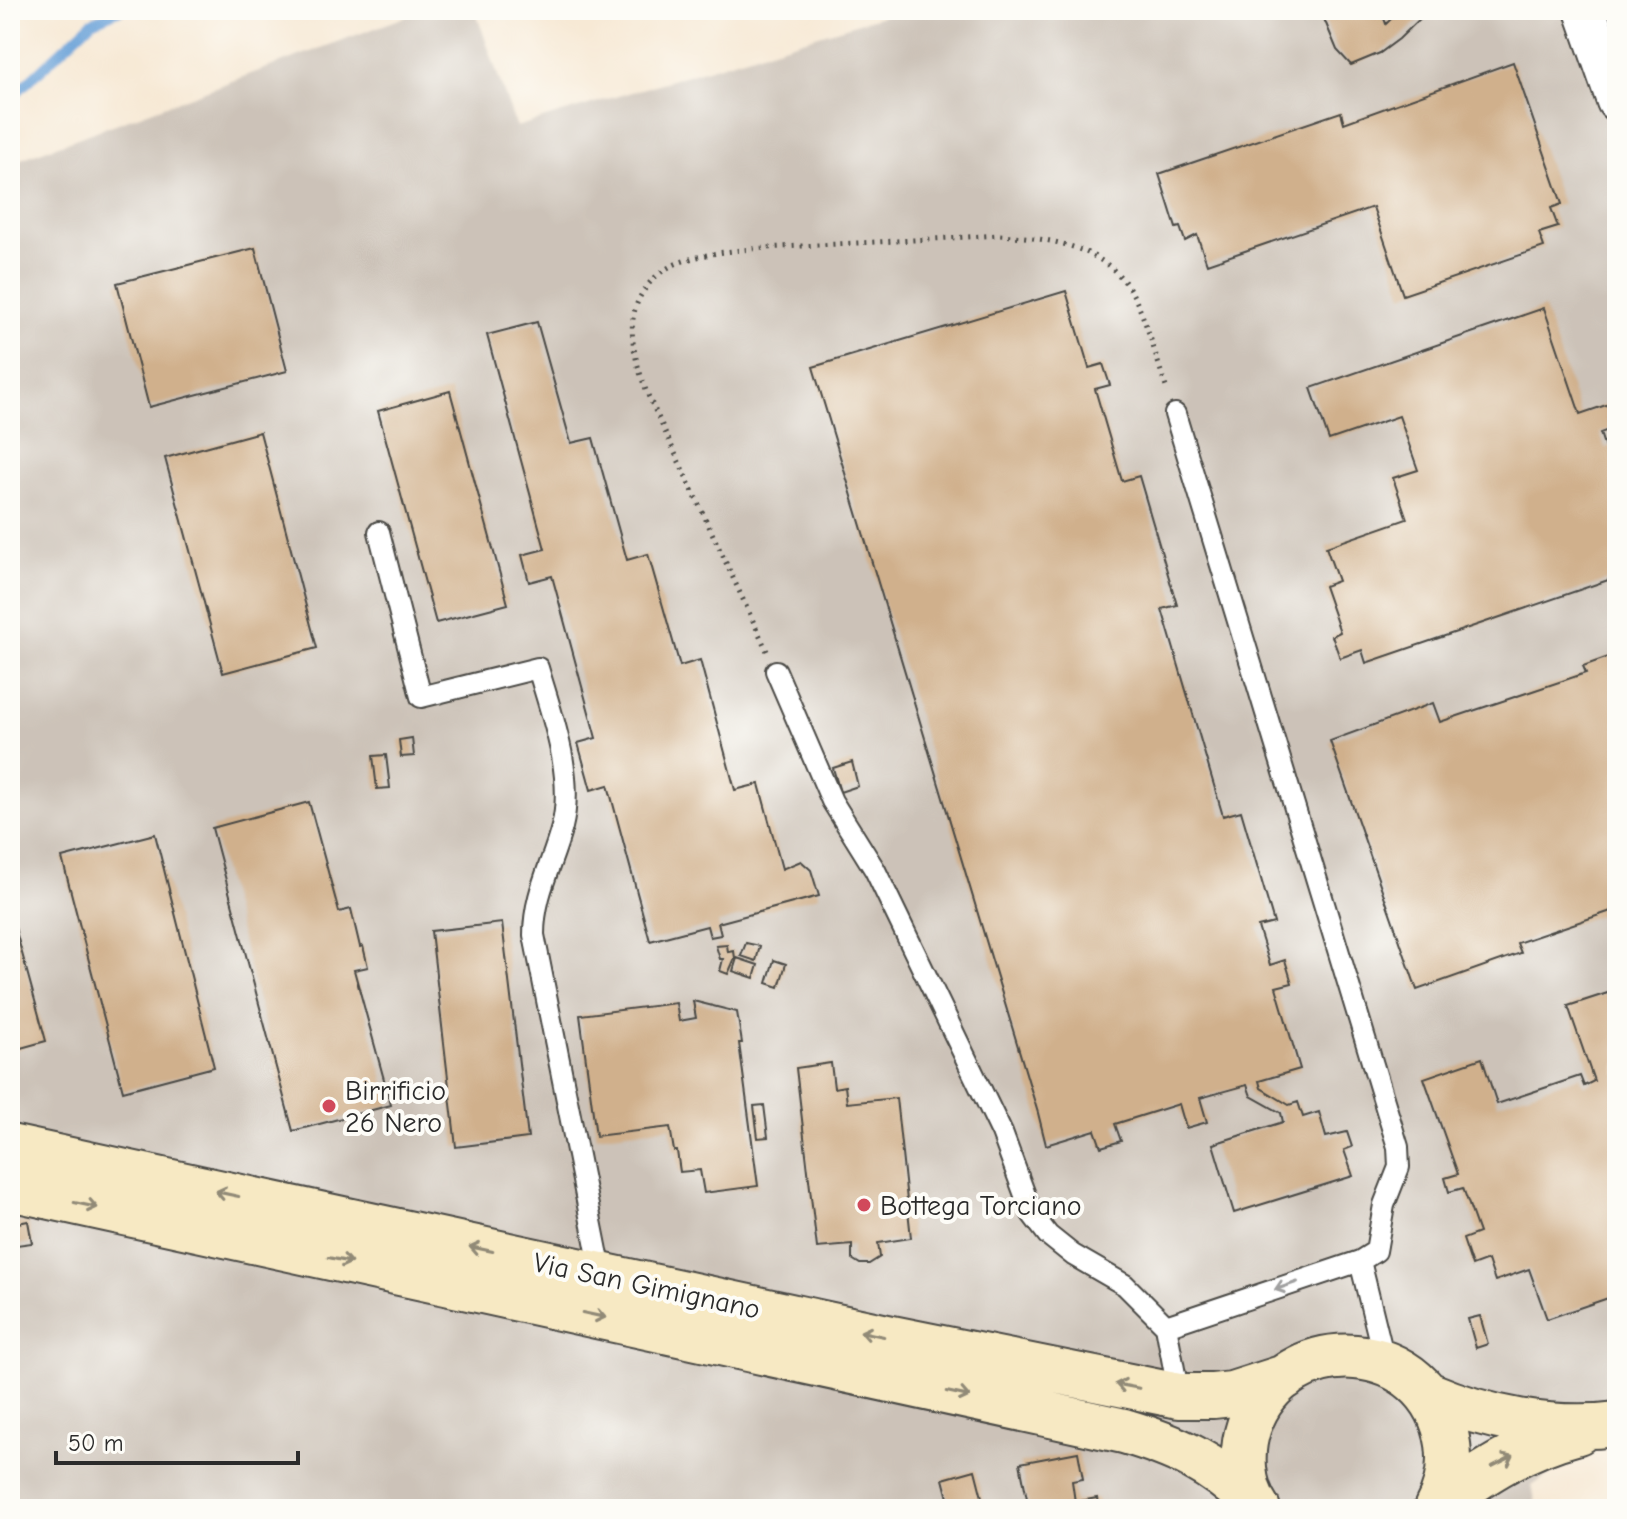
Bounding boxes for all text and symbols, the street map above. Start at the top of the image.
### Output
place label: Birrificio 26 Nero [345,1075,446,1139]
marker: Birrificio 26 Nero [320,1097,338,1115]
one-way arrow [214,1186,240,1201]
place label: Bottega Torciano [880,1190,1082,1222]
marker: Bottega Torciano [855,1196,873,1214]
one-way arrow [73,1198,99,1213]
one-way arrow [469,1241,494,1256]
street label: Via San Gimignano [531,1246,763,1326]
one-way arrow [327,1253,353,1268]
one-way arrow [1274,1279,1299,1294]
one-way arrow [581,1308,607,1323]
one-way arrow [860,1326,885,1341]
one-way arrow [1114,1377,1140,1392]
one-way arrow [945,1387,970,1402]
scale bar [56,1415,298,1465]
text: 50 m [68,1429,124,1457]
one-way arrow [1491,1453,1515,1469]

